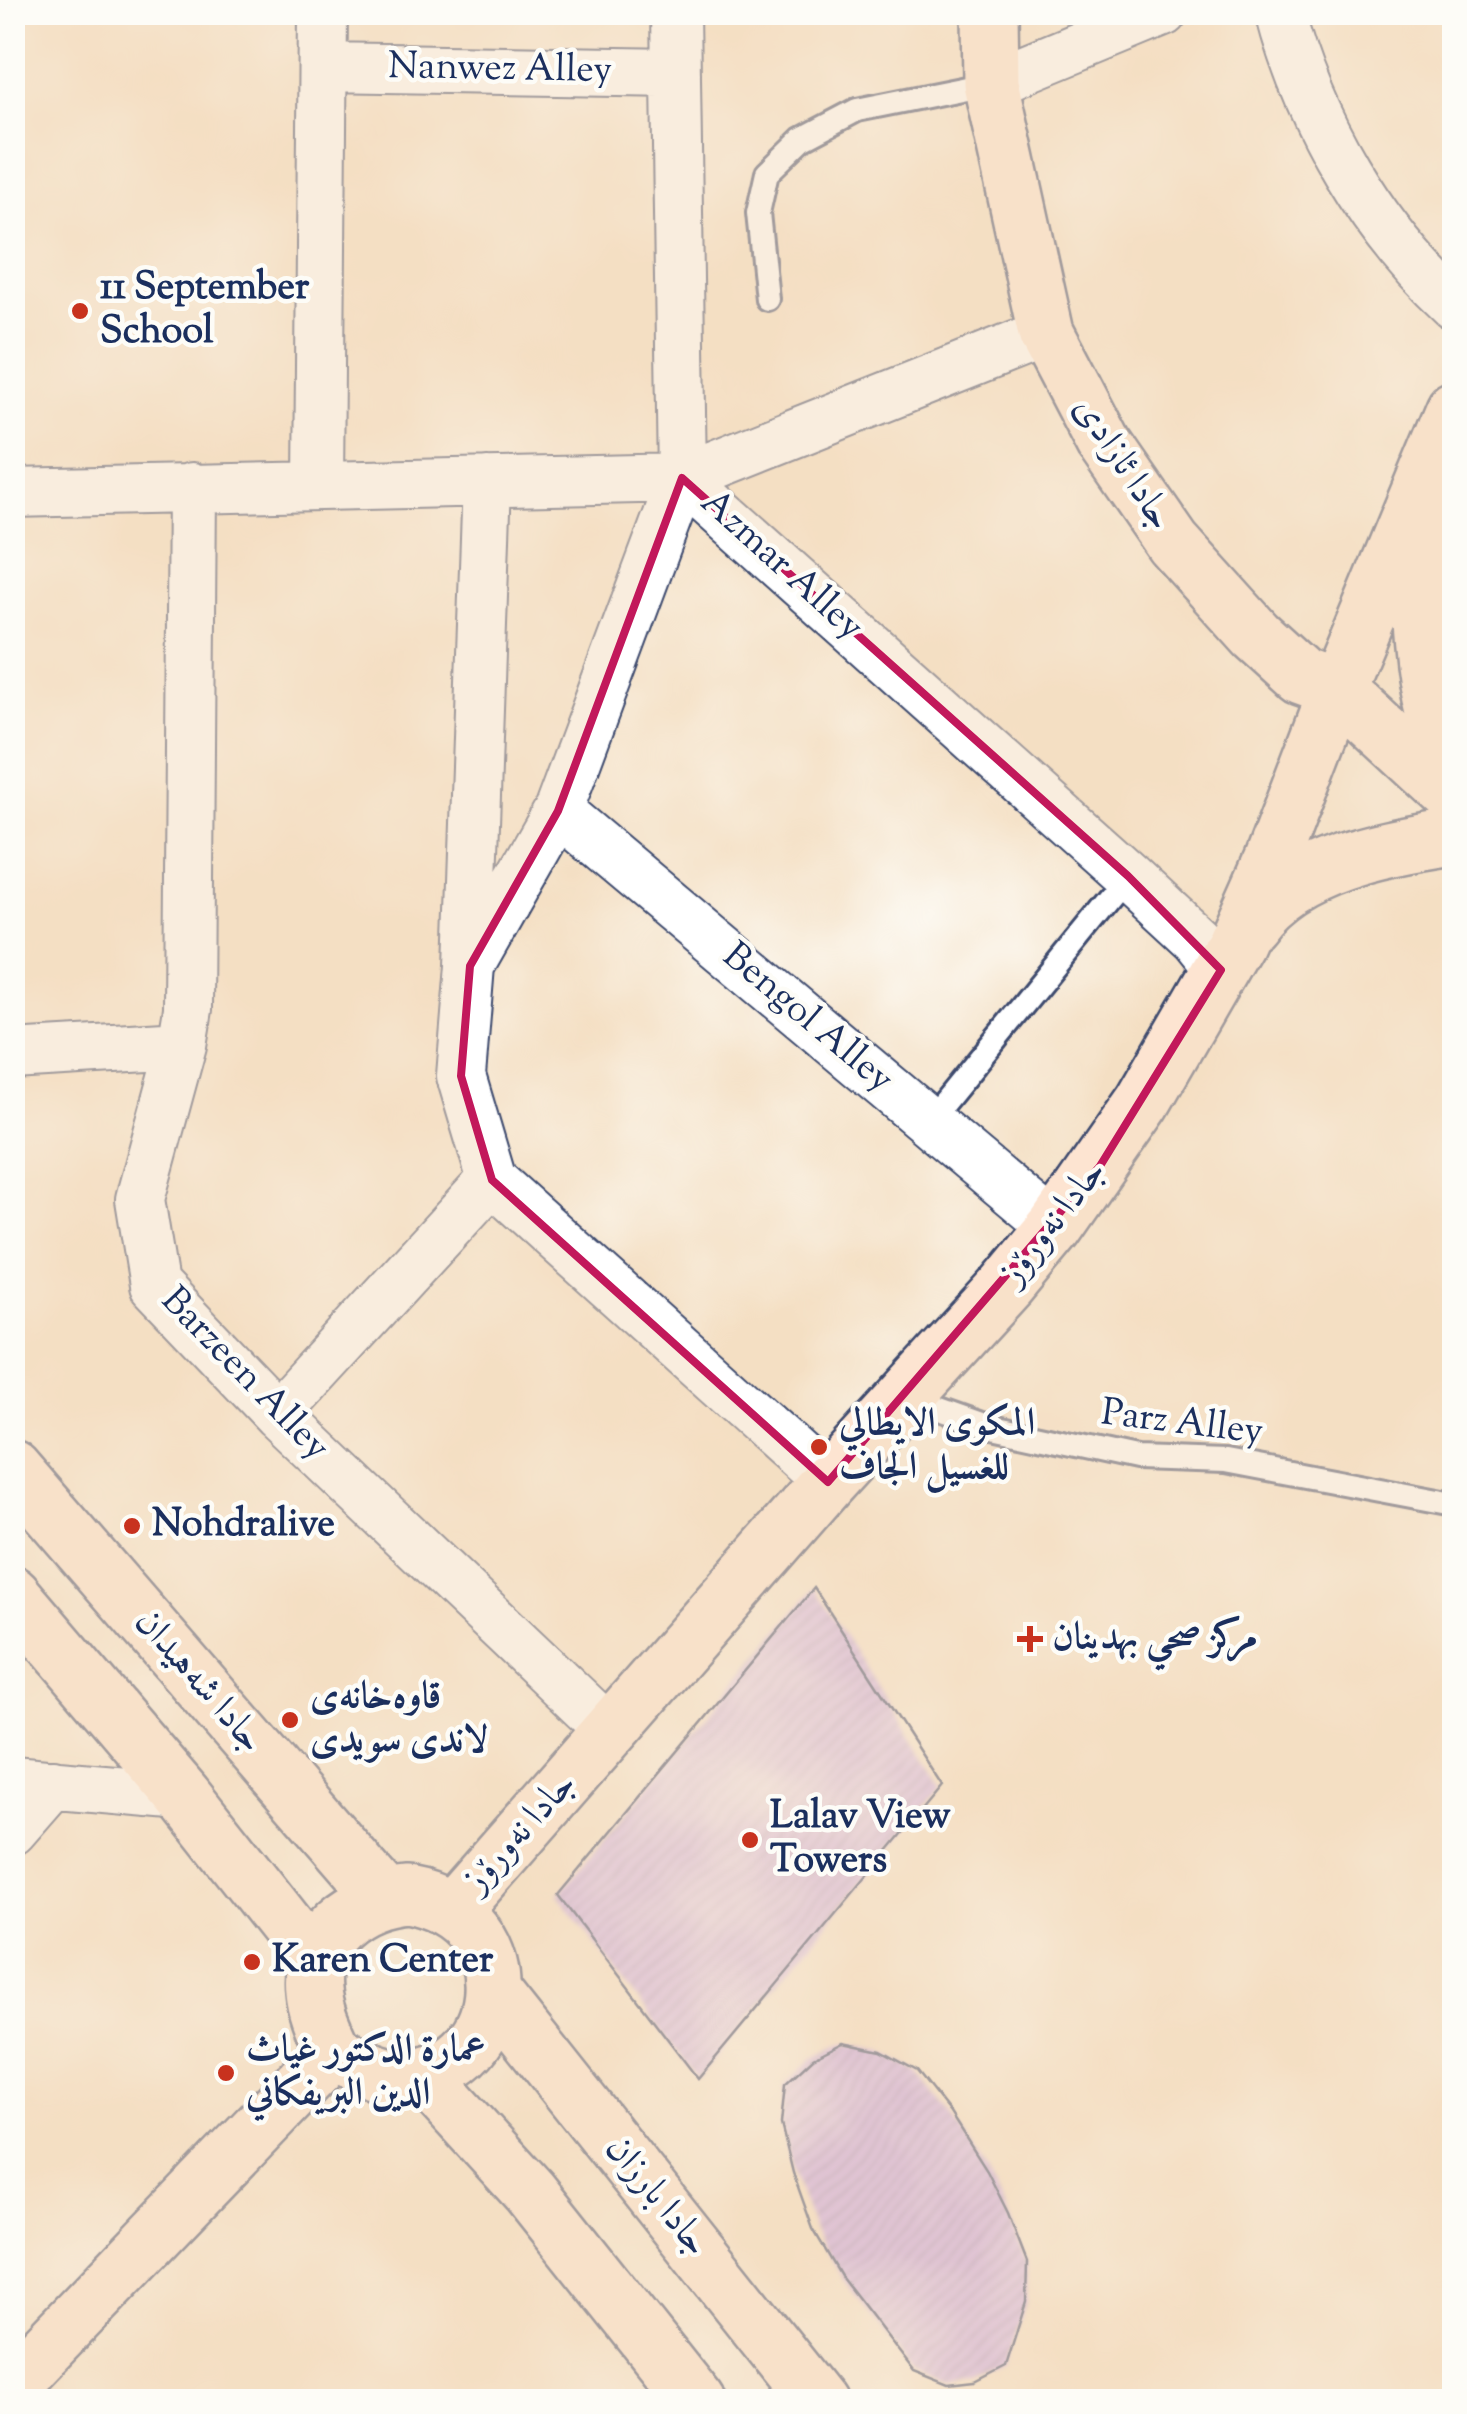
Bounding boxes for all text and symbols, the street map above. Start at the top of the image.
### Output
street label: Nanwez Alley [387,41,613,99]
place label: 11 September School [100,262,310,360]
marker: 11 September School [69,300,91,322]
street label: جادا ئازادی [1058,386,1186,542]
street label: Azmar Alley [687,478,875,654]
street label: Bengol Alley [710,931,905,1107]
street label: جادا نەورۆز [985,1148,1121,1301]
street label: Barzeen Alley [147,1276,341,1474]
street label: Parz Alley [1098,1387,1266,1461]
place label: المكوى الايطالي للغسيل الجاف [838,1398,1035,1496]
marker: المكوى الايطالي للغسيل الجاف [808,1436,830,1458]
place label: Nohdralive [152,1499,335,1553]
marker: Nohdralive [121,1515,143,1537]
street label: جادا شەهیدان [120,1598,276,1766]
place label: مركز صحي بهدينان [1052,1612,1258,1671]
marker: مركز صحي بهدينان [1017,1626,1043,1652]
place label: قاوەخانەی لاندی سویدی [310,1671,488,1769]
marker: قاوەخانەی لاندی سویدی [279,1709,301,1731]
street label: جادا نەورۆز [449,1760,590,1909]
place label: Lalav View Towers [770,1791,951,1889]
marker: Lalav View Towers [739,1829,761,1851]
place label: Karen Center [272,1935,494,1989]
marker: Karen Center [241,1951,263,1973]
place label: عمارة الدكتور غياث الدين البريفكاني [245,2024,486,2122]
marker: عمارة الدكتور غياث الدين البريفكاني [215,2062,237,2084]
street label: جادا بارزان [591,2125,721,2269]

